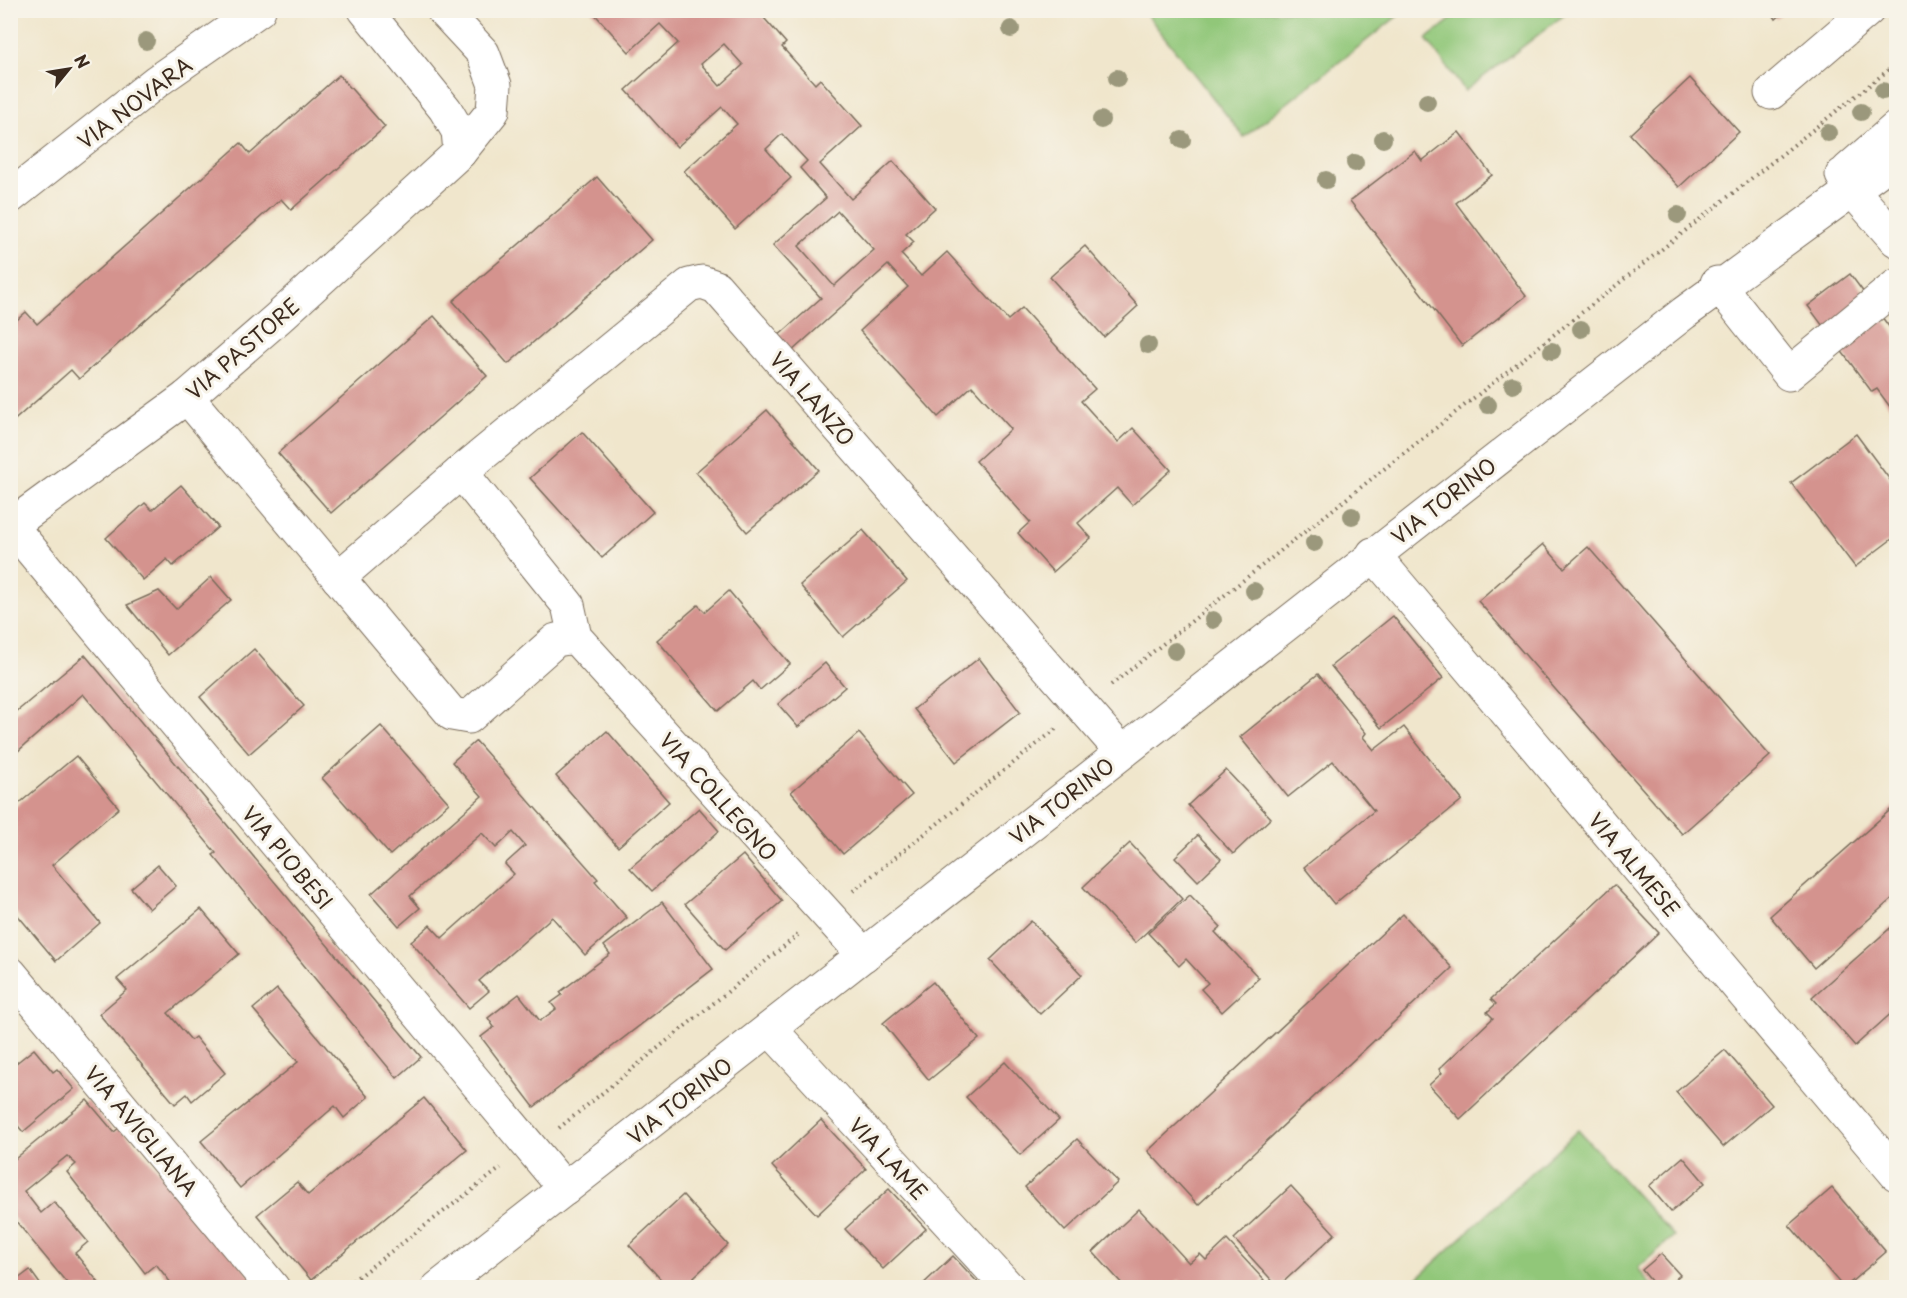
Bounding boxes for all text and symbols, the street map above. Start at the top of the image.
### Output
north arrow [39,39,99,99]
street label: VIA NOVARA [72,51,196,153]
street label: VIA PASTORE [178,290,306,406]
street label: VIA LANZO [763,344,863,452]
street label: VIA TORINO [1384,449,1502,551]
street label: VIA COLLEGNO [653,725,785,867]
street label: VIA TORINO [1002,749,1120,851]
street label: VIA PIOBESI [235,798,341,916]
street label: VIA ALMESE [1582,805,1688,923]
street label: VIA TORINO [620,1049,738,1151]
street label: VIA AVIGLIANA [78,1058,206,1202]
street label: VIA LAME [842,1109,936,1207]

